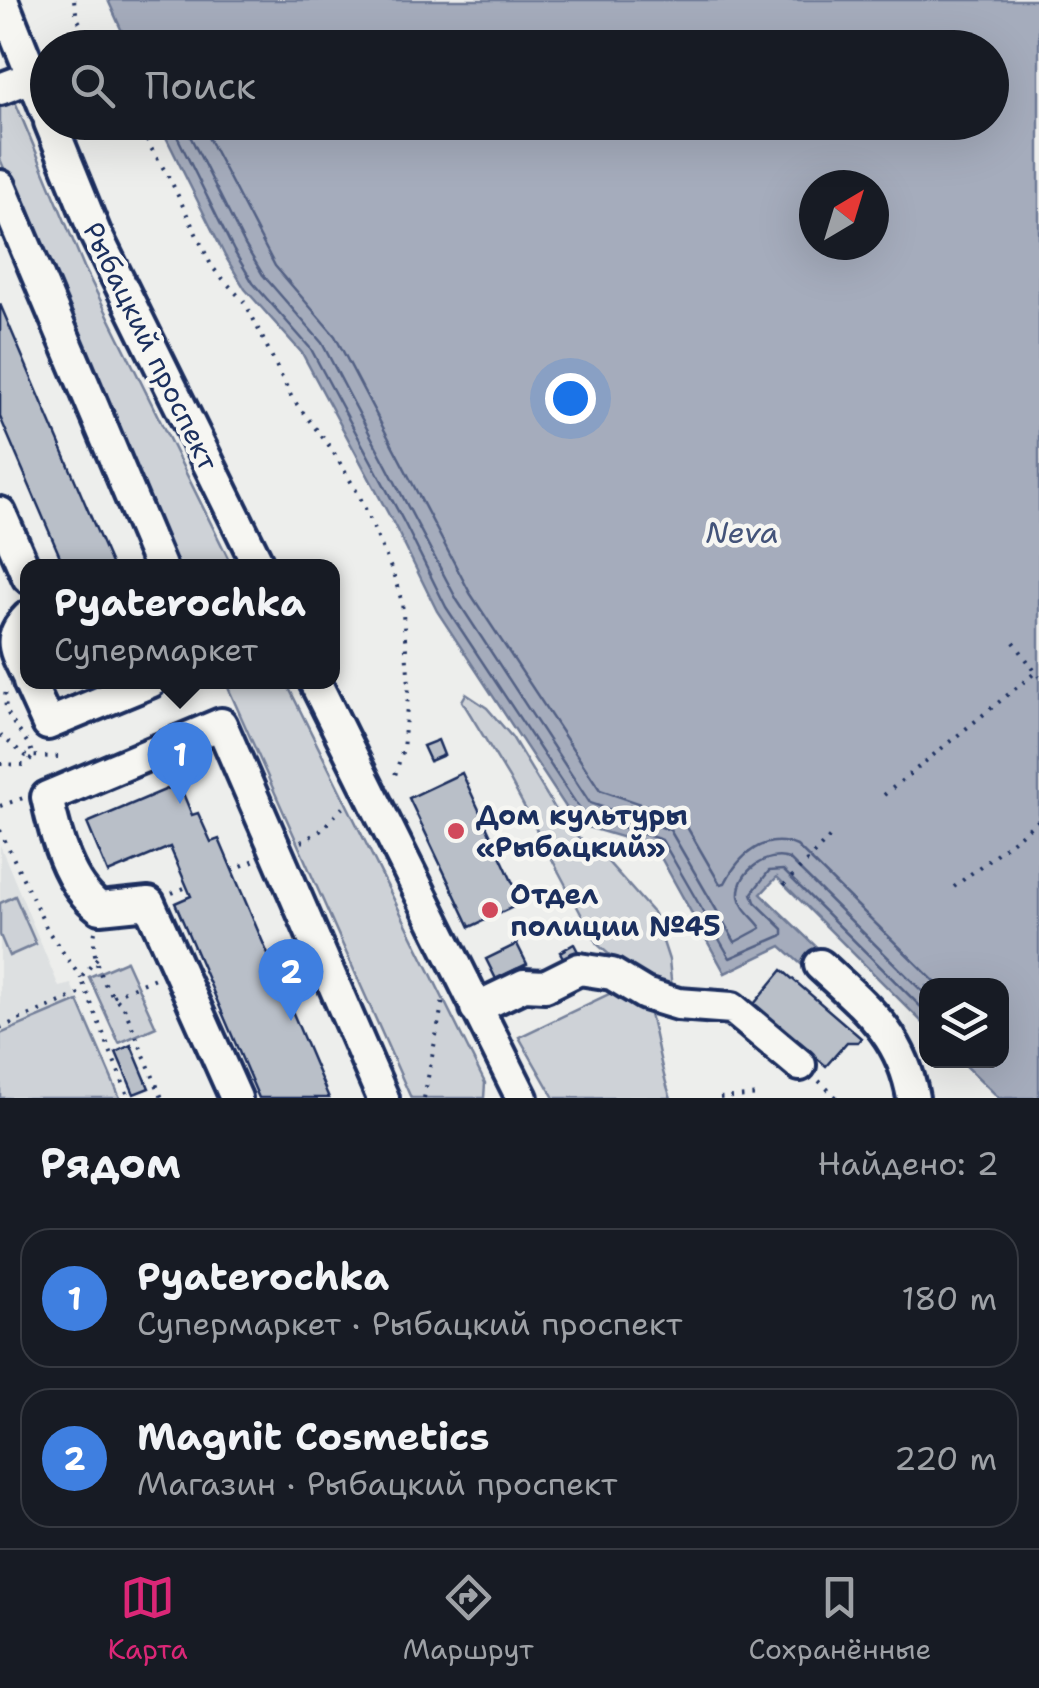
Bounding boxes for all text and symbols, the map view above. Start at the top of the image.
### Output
search box [30,30,1009,140]
icon: search [65,58,120,113]
text: Поиск [145,60,256,111]
north arrow [799,170,889,260]
street label: Рыбацкий проспект [74,216,228,477]
your location [545,373,596,424]
water label: Neva [705,512,779,553]
popup [20,559,340,689]
text: Pyaterochka [54,577,306,628]
text: Супермаркет [54,628,258,671]
pin: 1 [148,722,212,804]
place label: Дом культуры «Рыбацкий» [476,796,688,866]
marker: Дом культуры «Рыбацкий» [445,820,467,842]
place label: Отдел полиции №45 [510,875,721,945]
marker: Отдел полиции №45 [479,899,501,921]
pin: 2 [258,938,324,1021]
map controls [919,978,1009,1068]
button: layers [919,978,1009,1068]
text: Рядом [40,1135,181,1191]
text: Найдено: 2 [818,1142,999,1185]
text: Pyaterochka [137,1251,389,1302]
text: 1 [67,1277,82,1320]
text: 180 m [901,1277,997,1320]
text: Супермаркет · Рыбацкий проспект [137,1302,682,1345]
text: Magnit Cosmetics [137,1411,490,1462]
text: 2 [63,1437,86,1480]
text: 220 m [894,1437,997,1480]
text: Магазин · Рыбацкий проспект [137,1462,617,1505]
tab: Карта [108,1570,188,1668]
tab: Маршрут [403,1570,533,1668]
tab: Сохранённые [749,1570,931,1668]

